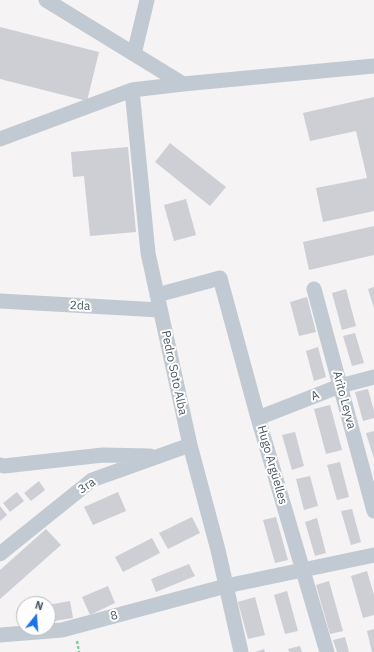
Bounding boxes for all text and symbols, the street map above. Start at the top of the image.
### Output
street label: 2da [69,298,91,314]
street label: Pedro Soto Alba [158,329,190,417]
street label: Arito Leyva [329,369,359,431]
street label: A [309,388,321,404]
street label: Hugo Argüelles [254,424,290,506]
street label: 3ra [76,475,98,497]
north arrow [16,596,56,636]
text: N [33,598,45,613]
street label: 8 [109,608,119,624]

